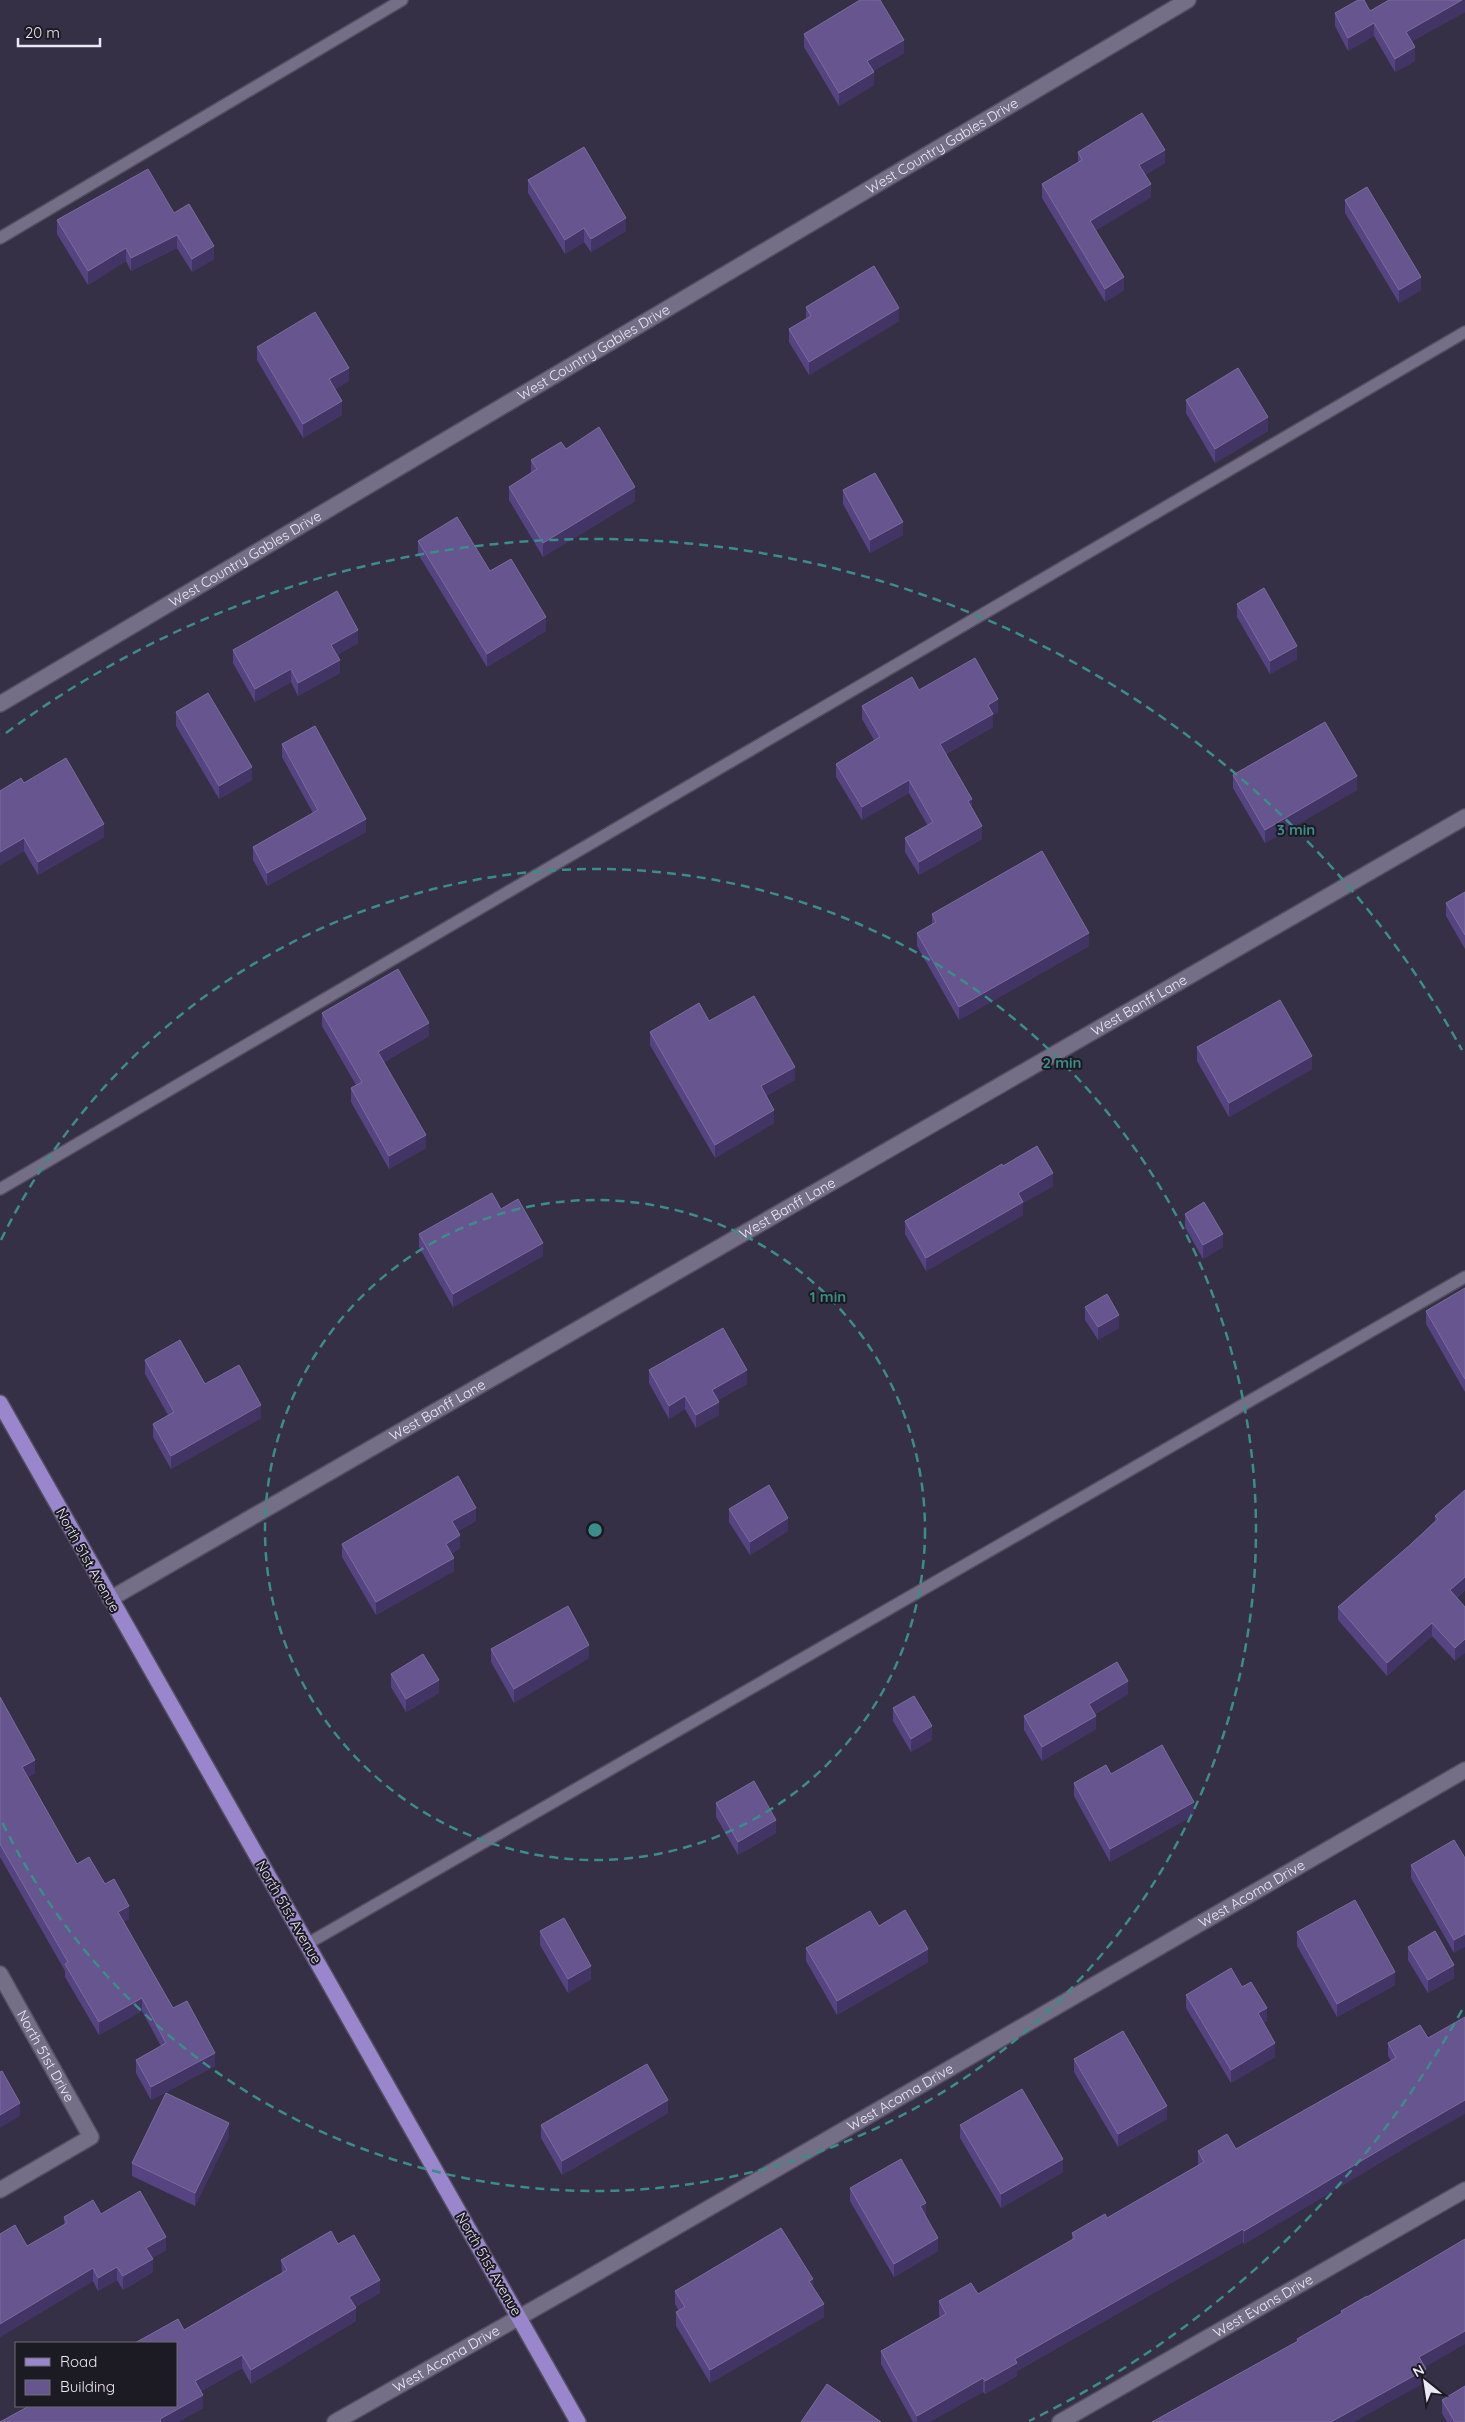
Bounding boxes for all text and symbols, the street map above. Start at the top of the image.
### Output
scale bar [18,15,100,47]
text: 20 m [25,23,60,42]
street label: West Country Gables Drive [863,94,1022,198]
street label: West Country Gables Drive [514,300,673,404]
street label: West Country Gables Drive [166,507,325,611]
text: 3 min [1277,820,1315,839]
street label: West Banff Lane [1088,970,1190,1040]
text: 2 min [1042,1053,1082,1072]
street label: West Banff Lane [736,1173,839,1243]
text: 1 min [810,1287,846,1306]
street label: West Banff Lane [386,1375,489,1445]
street label: North 51st Avenue [52,1505,124,1615]
centre of rings [586,1521,604,1539]
street label: West Acoma Drive [1195,1856,1308,1931]
street label: North 51st Avenue [252,1857,326,1967]
street label: North 51st Drive [13,2007,79,2105]
street label: West Acoma Drive [844,2059,957,2135]
street label: North 51st Avenue [452,2209,526,2319]
street label: West Evans Drive [1210,2270,1316,2341]
street label: West Acoma Drive [390,2321,503,2396]
legend [15,2342,178,2407]
text: Road [60,2352,97,2371]
north arrow [1400,2357,1450,2407]
text: N [1410,2360,1427,2381]
text: Building [60,2377,115,2396]

